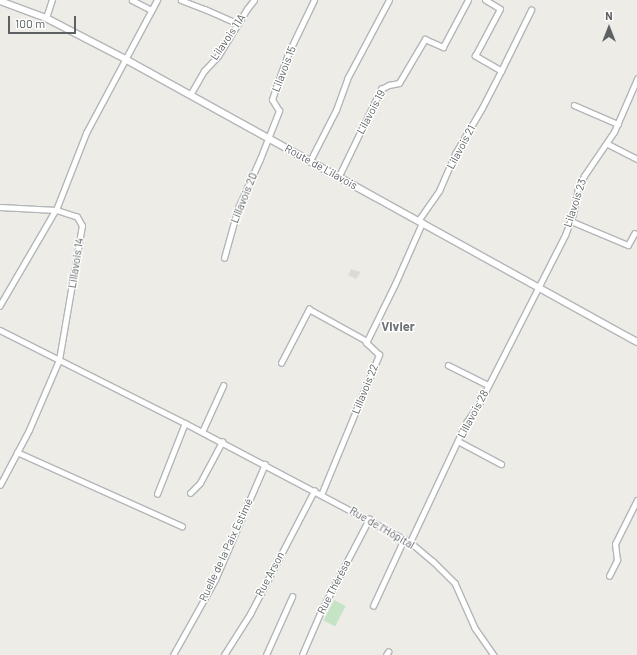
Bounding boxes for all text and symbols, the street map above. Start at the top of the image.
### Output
scale bar [10,8,78,34]
north arrow [589,8,629,48]
text: N [605,9,613,22]
street label: Lilavois 11A [208,11,248,63]
text: 100 m [15,16,45,30]
street label: Lilavois 15 [269,44,299,94]
street label: Lilavois 19 [354,88,388,136]
street label: Lilavois 21 [444,123,478,171]
street label: Route de Lilavois [282,142,360,192]
street label: Lillavois 20 [228,171,260,225]
street label: Lilavois 23 [561,177,589,229]
street label: Lillavois 14 [65,237,87,289]
district label: Vivier [381,318,415,334]
street label: Lillavois 22 [349,362,381,416]
street label: Lillavois 28 [455,388,491,440]
street label: Ruelle de la Paix Estimé [196,496,256,604]
street label: Rue de l'Hôpital [347,504,417,552]
street label: Rue Arson [253,549,287,599]
street label: Rue Thérésa [315,558,353,616]

